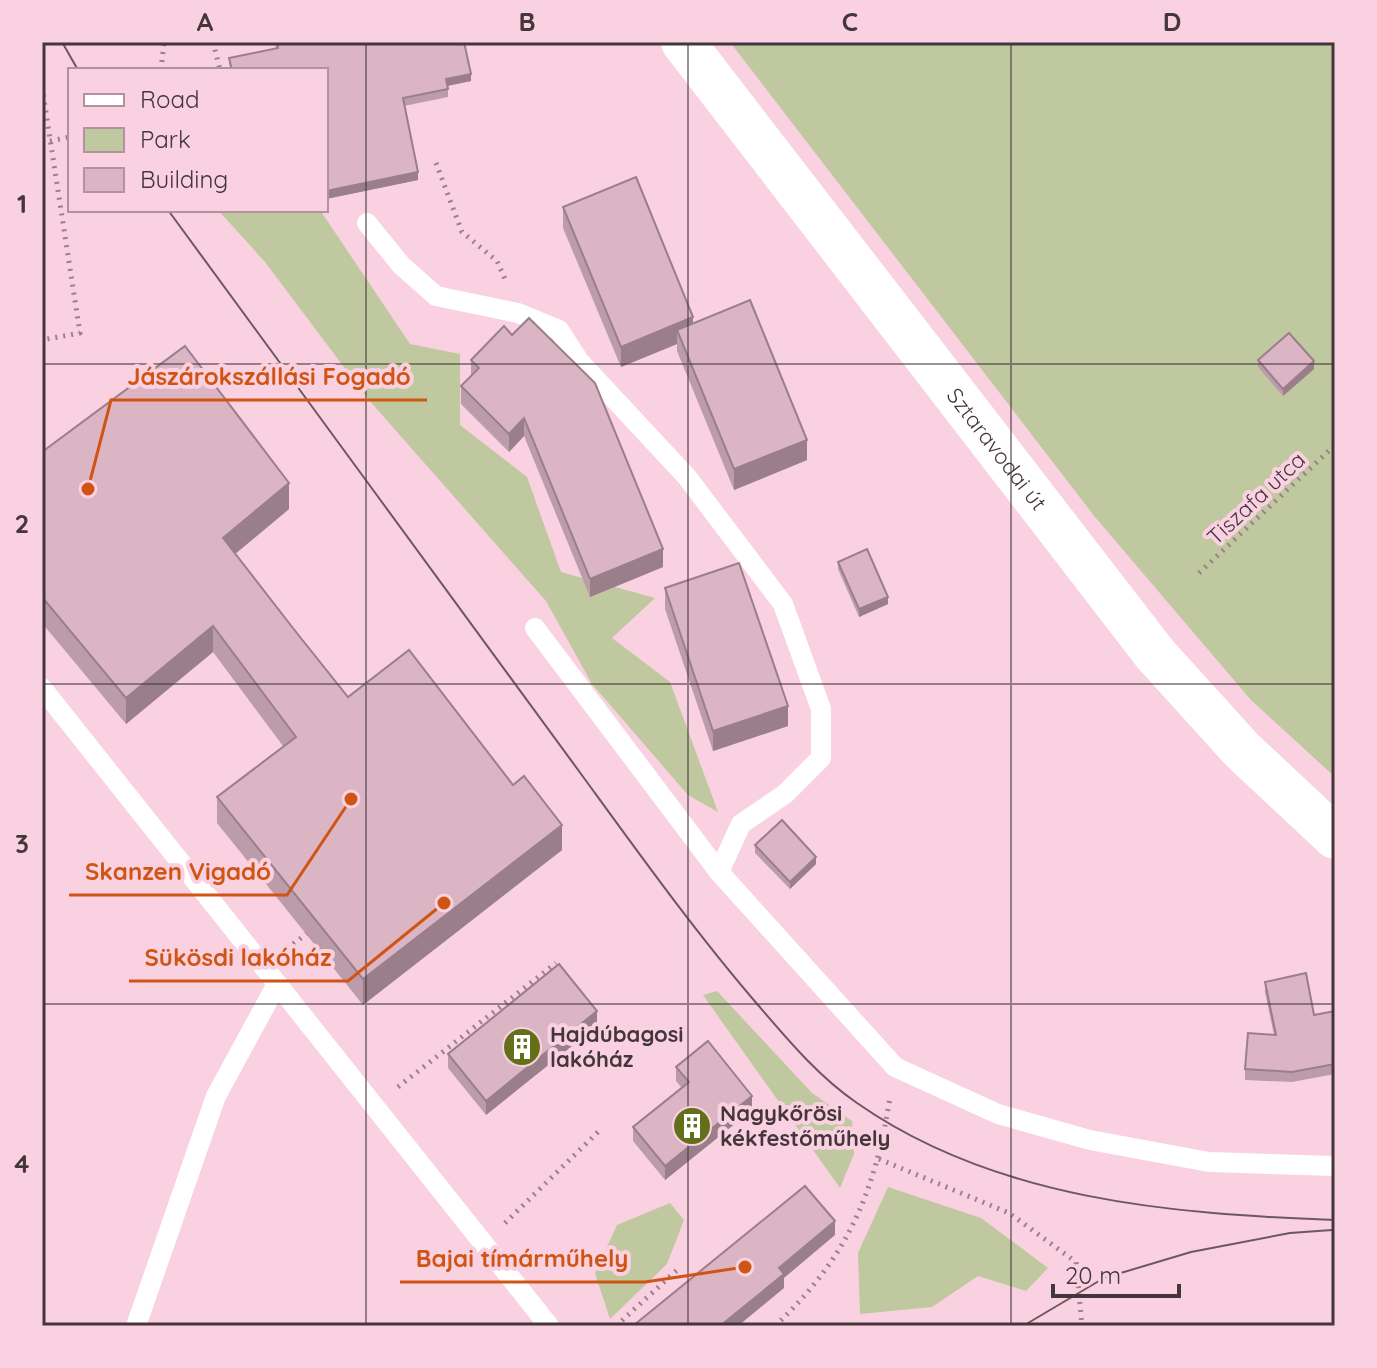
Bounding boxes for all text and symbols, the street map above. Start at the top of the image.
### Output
text: A [197,5,214,38]
text: B [518,5,536,38]
text: C [842,5,858,38]
text: D [1163,5,1181,38]
legend [68,68,328,212]
text: Road [140,84,200,114]
text: Park [140,124,191,154]
text: Building [140,164,228,194]
text: 1 [17,187,27,220]
callout: Jászárokszállási Fogadó [111,352,427,400]
text: Jászárokszállási Fogadó [127,361,411,391]
street label: Sztaravodai út [941,382,1053,516]
street label: Tiszafa utca [1201,445,1311,551]
text: 2 [15,507,29,540]
text: 3 [15,827,29,860]
callout: Skanzen Vigadó [69,847,287,895]
text: Skanzen Vigadó [85,856,271,886]
callout: Sükösdi lakóház [129,933,348,981]
text: Sükösdi lakóház [144,942,332,972]
place label: Hajdúbagosi lakóház [550,1020,684,1073]
building icon: Hajdúbagosi lakóház [501,1026,543,1068]
place label: Nagykőrösi kékfestőműhely [720,1099,890,1152]
building icon: Nagykőrösi kékfestőműhely [671,1105,713,1147]
text: 4 [14,1147,30,1180]
callout: Bajai tímárműhely [400,1234,645,1282]
text: Bajai tímárműhely [416,1243,628,1273]
scale bar [1053,1248,1179,1298]
text: 20 m [1065,1260,1121,1290]

